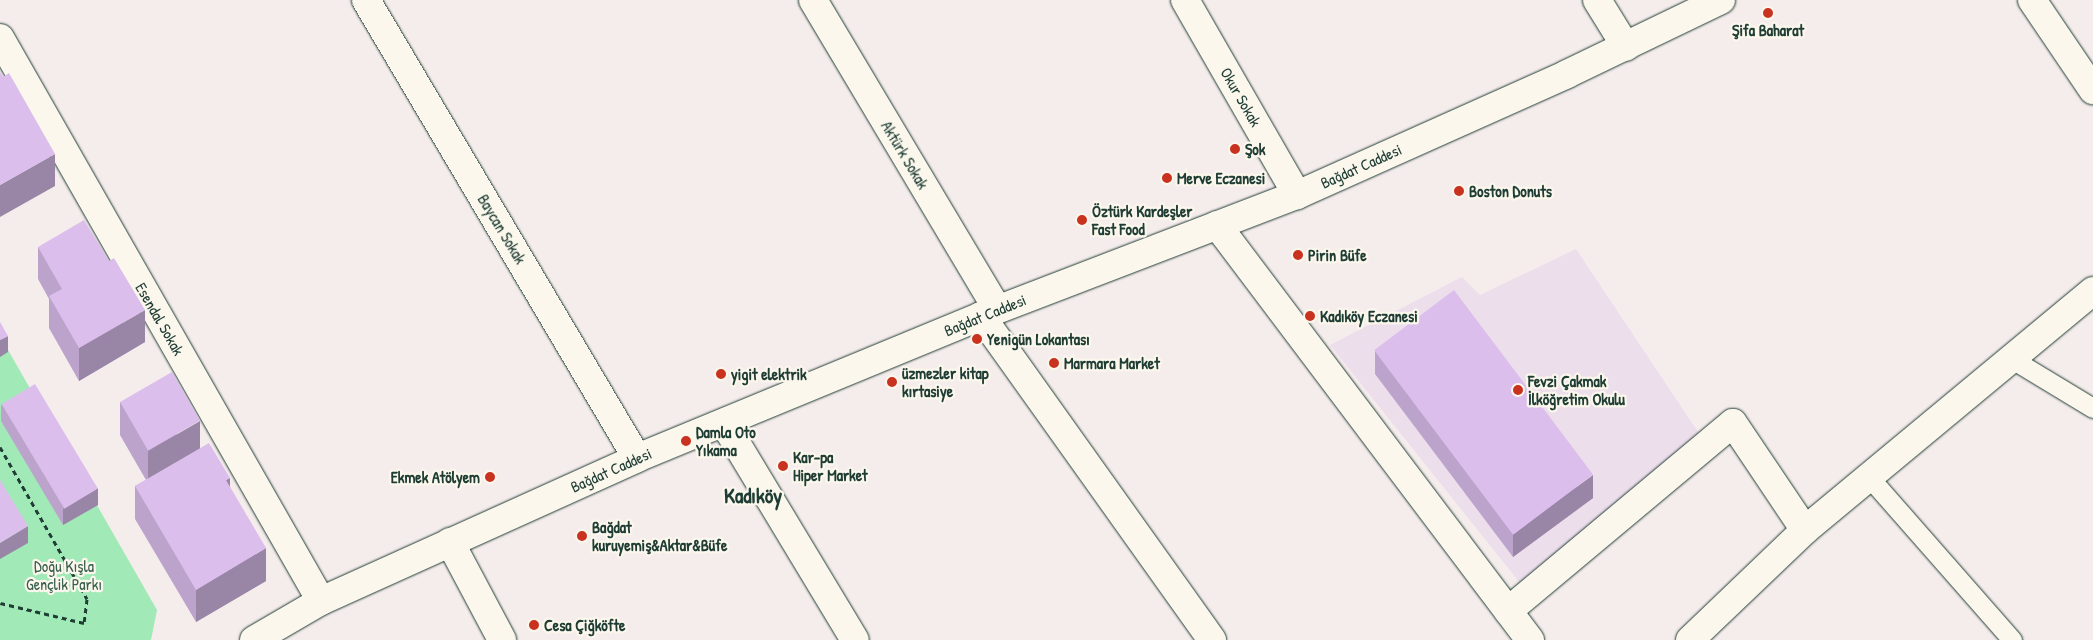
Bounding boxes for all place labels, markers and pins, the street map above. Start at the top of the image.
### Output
marker: Şifa Baharat [1762,7,1774,19]
place label: Şifa Baharat [1732,20,1804,40]
place label: Şok [1245,139,1265,159]
marker: Şok [1229,143,1241,155]
place label: Merve Eczanesi [1177,168,1265,188]
marker: Merve Eczanesi [1161,172,1173,184]
place label: Boston Donuts [1469,181,1552,201]
marker: Boston Donuts [1453,185,1465,197]
place label: Öztürk Kardeşler Fast Food [1092,201,1192,239]
marker: Öztürk Kardeşler Fast Food [1076,214,1088,226]
place label: Pirin Büfe [1308,245,1367,265]
marker: Pirin Büfe [1292,249,1304,261]
place label: Kadıköy Eczanesi [1320,306,1418,326]
marker: Kadıköy Eczanesi [1304,310,1316,322]
place label: Yenigün Lokantası [987,329,1090,349]
marker: Yenigün Lokantası [971,333,983,345]
place label: Marmara Market [1064,353,1160,373]
marker: Marmara Market [1048,357,1060,369]
place label: üzmezler kitap kırtasiye [902,363,989,401]
place label: yigit elektrik [731,364,807,384]
marker: yigit elektrik [715,368,727,380]
place label: Fevzi Çakmak İlköğretim Okulu [1528,371,1625,409]
marker: üzmezler kitap kırtasiye [886,376,898,388]
marker: Fevzi Çakmak İlköğretim Okulu [1512,384,1524,396]
place label: Damla Oto Yıkama [696,422,756,460]
marker: Damla Oto Yıkama [680,435,692,447]
place label: Kar-pa Hiper Market [793,447,868,485]
marker: Kar-pa Hiper Market [777,460,789,472]
place label: Ekmek Atölyem [391,467,480,487]
marker: Ekmek Atölyem [484,471,496,483]
place label: Bağdat kuruyemiş&Aktar&Büfe [592,517,727,555]
marker: Bağdat kuruyemiş&Aktar&Büfe [576,530,588,542]
place label: Cesa Çiğköfte [544,615,625,635]
marker: Cesa Çiğköfte [528,619,540,631]

